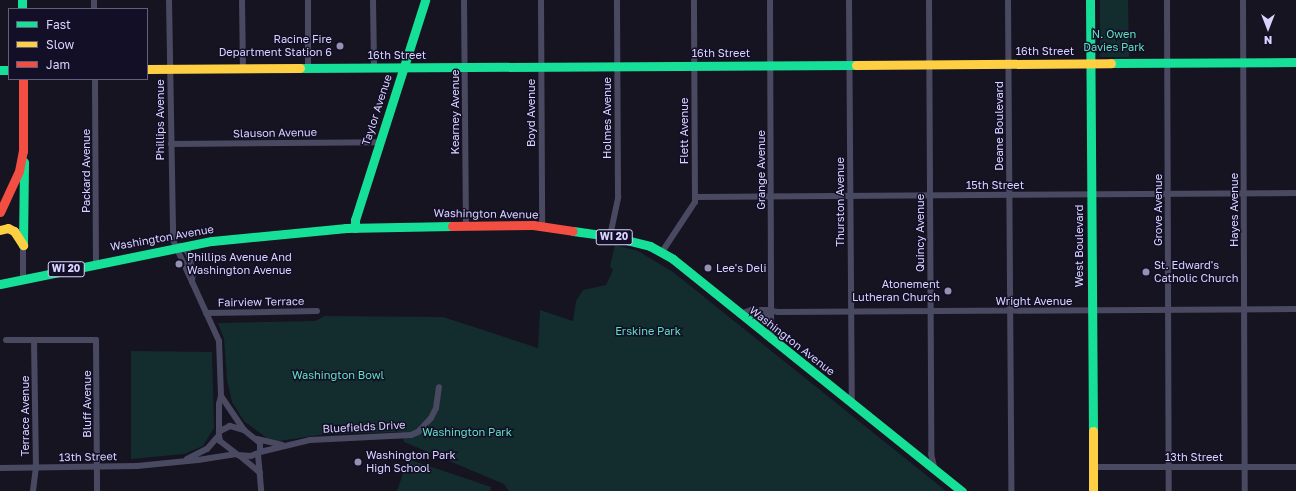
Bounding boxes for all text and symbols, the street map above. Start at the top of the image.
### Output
legend [8,8,148,80]
north arrow [1248,8,1288,48]
text: Fast [46,17,71,32]
park label: N. Owen Davies Park [1083,28,1145,54]
place label: Racine Fire Department Station 6 [219,33,332,59]
text: N [1264,34,1272,47]
text: Slow [46,37,74,52]
marker: Racine Fire Department Station 6 [335,41,345,51]
street label: 16th Street [1016,44,1074,58]
street label: 16th Street [692,46,750,60]
street label: 16th Street [368,48,426,62]
text: Jam [46,57,70,72]
street label: Kearney Avenue [448,70,462,154]
street label: Taylor Avenue [359,73,395,147]
street label: Holmes Avenue [600,77,614,159]
street label: Phillips Avenue [153,79,167,161]
street label: Boyd Avenue [524,79,538,147]
street label: Deane Boulevard [992,81,1006,171]
street label: Flett Avenue [677,98,691,164]
street label: Slauson Avenue [233,126,317,140]
street label: Packard Avenue [79,129,93,213]
street label: Grange Avenue [754,130,768,210]
street label: Thurston Avenue [833,157,847,247]
street label: Hayes Avenue [1227,173,1241,247]
street label: Grove Avenue [1151,174,1165,246]
street label: 15th Street [966,178,1024,192]
street label: Quincy Avenue [913,194,927,272]
street label: West Boulevard [1072,205,1086,287]
street label: Washington Avenue [434,206,538,222]
street label: Washington Avenue [109,222,215,254]
road number: WI 20 [595,229,633,245]
place label: Phillips Avenue And Washington Avenue [187,251,292,277]
marker: Phillips Avenue And Washington Avenue [174,259,184,269]
place label: St. Edward's Catholic Church [1154,259,1238,285]
road number: WI 20 [47,261,85,277]
place label: Lee's Deli [716,261,766,275]
marker: Lee's Deli [703,263,713,273]
marker: St. Edward's Catholic Church [1141,267,1151,277]
place label: Atonement Lutheran Church [852,278,940,304]
marker: Atonement Lutheran Church [943,286,953,296]
street label: Wright Avenue [996,294,1072,308]
street label: Fairview Terrace [218,295,304,309]
street label: Washington Avenue [747,304,837,378]
park label: Erskine Park [615,324,681,338]
park label: Washington Bowl [292,368,384,382]
street label: Bluff Avenue [80,370,94,438]
street label: Terrace Avenue [18,376,32,456]
street label: Bluefields Drive [322,418,406,436]
park label: Washington Park [422,425,512,439]
place label: Washington Park High School [366,449,456,475]
street label: 13th Street [59,450,117,464]
street label: 13th Street [1165,450,1223,464]
marker: Washington Park High School [353,457,363,467]

